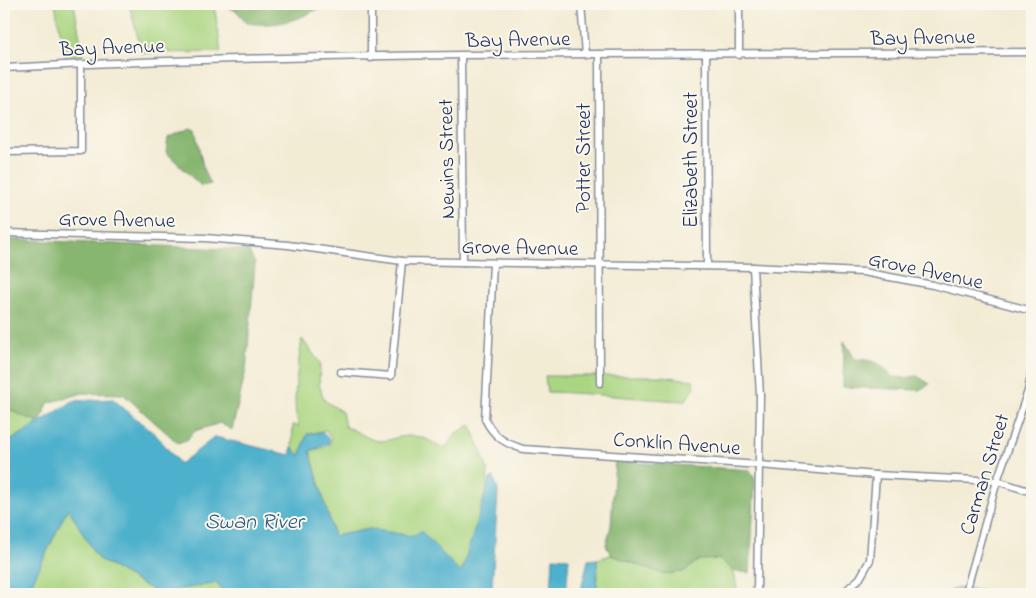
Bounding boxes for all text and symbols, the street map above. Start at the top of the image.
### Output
street label: Bay Avenue [869,23,977,57]
street label: Bay Avenue [464,25,572,59]
street label: Bay Avenue [58,32,166,68]
street label: Elizabeth Street [677,92,707,228]
street label: Newins Street [432,99,464,219]
street label: Potter Street [570,103,600,213]
street label: Grove Avenue [58,205,176,237]
street label: Grove Avenue [461,233,579,265]
street label: Grove Avenue [865,245,986,299]
street label: Carman Street [953,410,1019,539]
street label: Conklin Avenue [612,426,742,464]
water label: Swan River [205,507,307,539]

